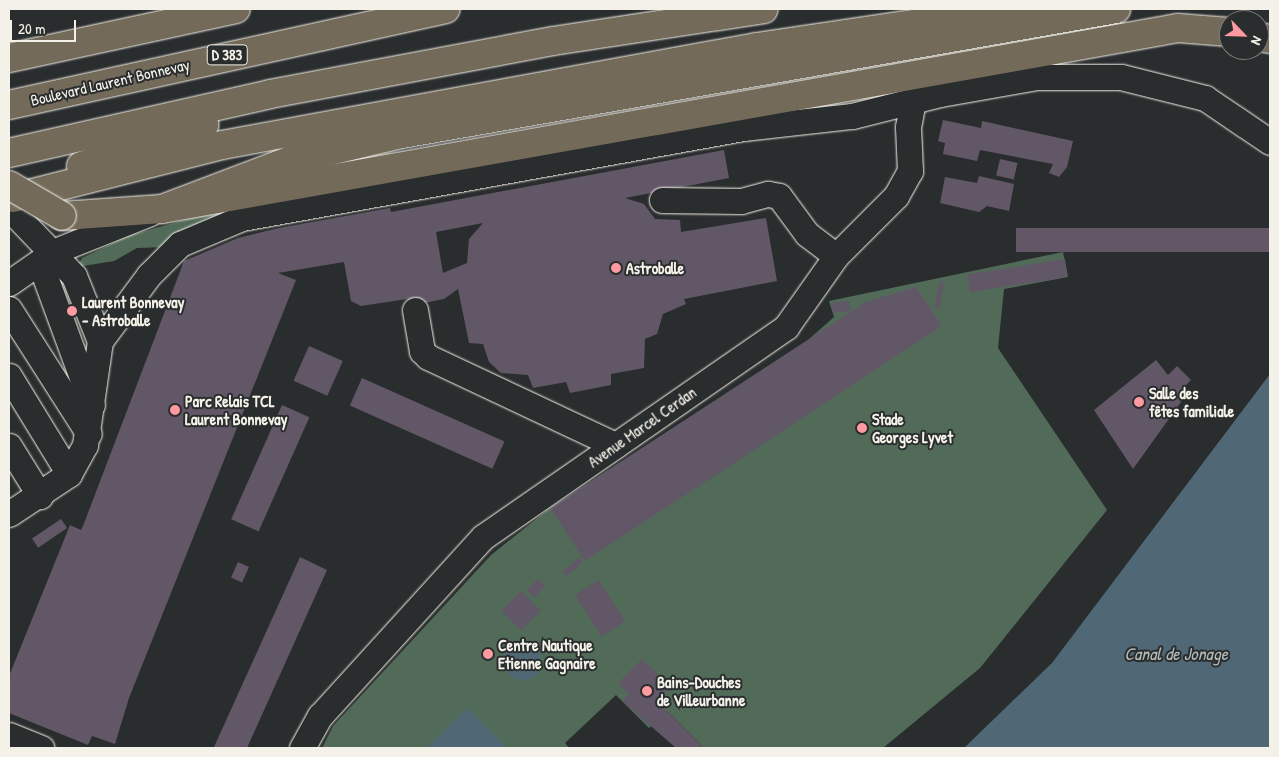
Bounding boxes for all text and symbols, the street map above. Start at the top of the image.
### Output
scale bar [12,10,79,42]
north arrow [1219,10,1269,60]
text: 20 m [18,18,45,39]
text: N [1247,34,1267,48]
road number: D 383 [206,42,248,68]
street label: Boulevard Laurent Bonnevay [29,54,191,110]
place label: Astroballe [626,258,684,278]
marker: Astroballe [610,262,622,274]
place label: Laurent Bonnevay - Astroballe [82,292,184,330]
marker: Laurent Bonnevay - Astroballe [66,305,78,317]
street label: Avenue Marcel Cerdan [584,382,700,472]
place label: Salle des fêtes familiale [1149,383,1234,421]
place label: Parc Relais TCL Laurent Bonnevay [185,391,287,429]
marker: Salle des fêtes familiale [1133,396,1145,408]
marker: Parc Relais TCL Laurent Bonnevay [169,404,181,416]
place label: Stade Georges Lyvet [872,409,953,447]
marker: Stade Georges Lyvet [856,422,868,434]
place label: Centre Nautique Etienne Gagnaire [498,635,596,673]
water label: Canal de Jonage [1124,643,1228,665]
marker: Centre Nautique Etienne Gagnaire [482,648,494,660]
place label: Bains-Douches de Villeurbanne [657,672,745,710]
marker: Bains-Douches de Villeurbanne [641,685,653,697]

